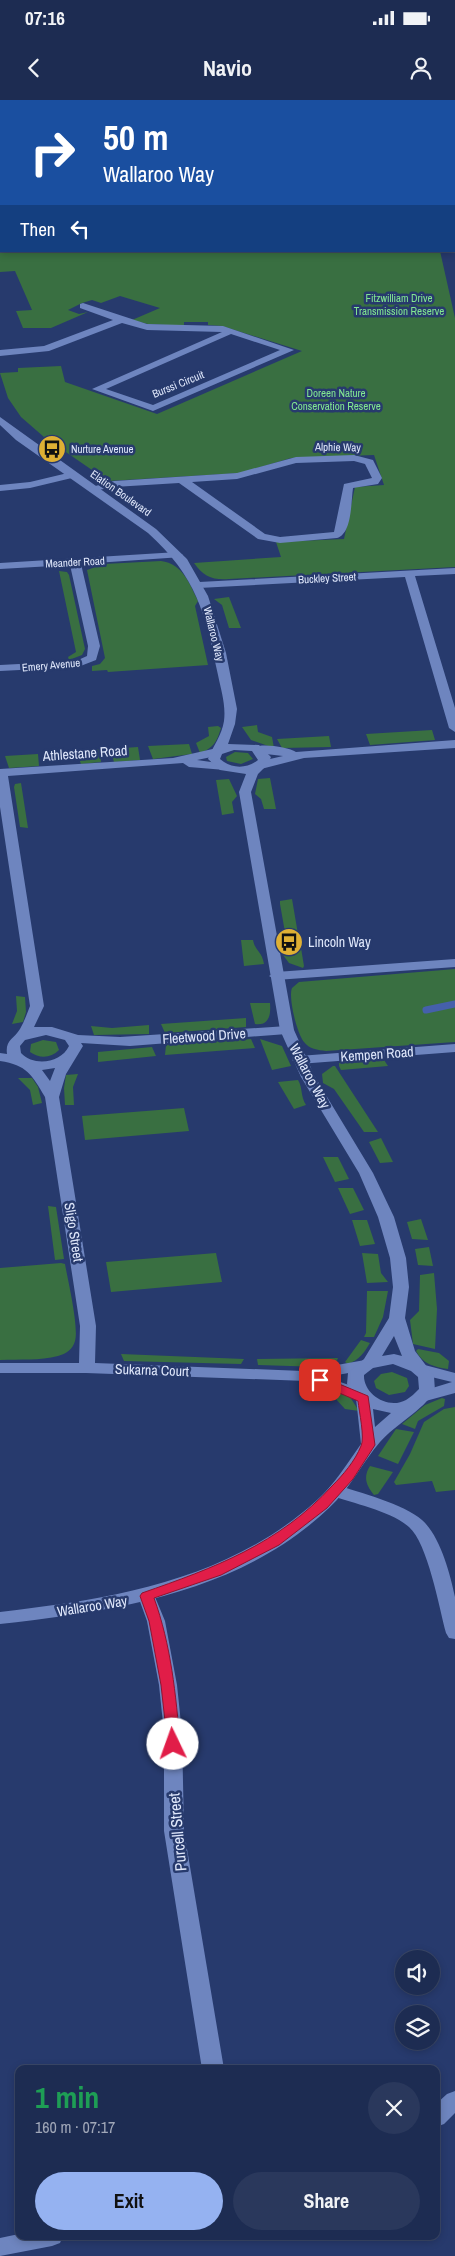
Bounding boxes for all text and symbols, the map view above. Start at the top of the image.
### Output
text: 07:16 [25,5,65,31]
text: Navio [203,53,252,83]
icon: back [20,54,48,82]
icon: person [407,54,435,82]
text: 50 m [103,114,168,161]
icon: right [20,120,85,185]
text: Wallaroo Way [103,159,214,189]
icon: left [66,215,94,243]
text: Then [20,216,56,242]
park label: Fitzwilliam Drive Transmission Reserve [354,291,444,318]
street label: Burssi Circuit [150,367,206,401]
park label: Doreen Nature Conservation Reserve [291,386,381,413]
bus stop icon: Nurture Avenue [37,434,67,464]
street label: Alphie Way [314,440,362,454]
place label: Nurture Avenue [71,442,134,456]
street label: Elation Boulevard [88,467,154,519]
street label: Meander Road [45,553,105,571]
street label: Buckley Street [298,569,357,587]
street label: Wallaroo Way [200,605,228,663]
street label: Emery Avenue [21,655,81,675]
street label: Athlestane Road [41,741,128,765]
bus stop icon: Lincoln Way [274,927,304,957]
place label: Lincoln Way [308,933,371,951]
street label: Fleetwood Drive [162,1024,246,1048]
street label: Wallaroo Way [285,1041,335,1112]
street label: Kempen Road [340,1042,414,1066]
street label: Sligo Street [60,1201,88,1263]
pin [299,1359,341,1401]
street label: Sukarna Court [115,1360,189,1380]
icon: arrive [306,1366,334,1394]
street label: Wallaroo Way [56,1592,129,1620]
position arrow [146,1717,198,1769]
street label: Purcell Street [163,1791,191,1872]
map controls [395,1950,440,2050]
button: sound [395,1950,440,1995]
button: layers [395,2005,440,2050]
text: 1 min [35,2077,99,2117]
button: close [368,2082,420,2134]
text: 160 m · 07:17 [35,2116,115,2138]
button: Exit [35,2172,223,2230]
button: Share [233,2172,420,2230]

